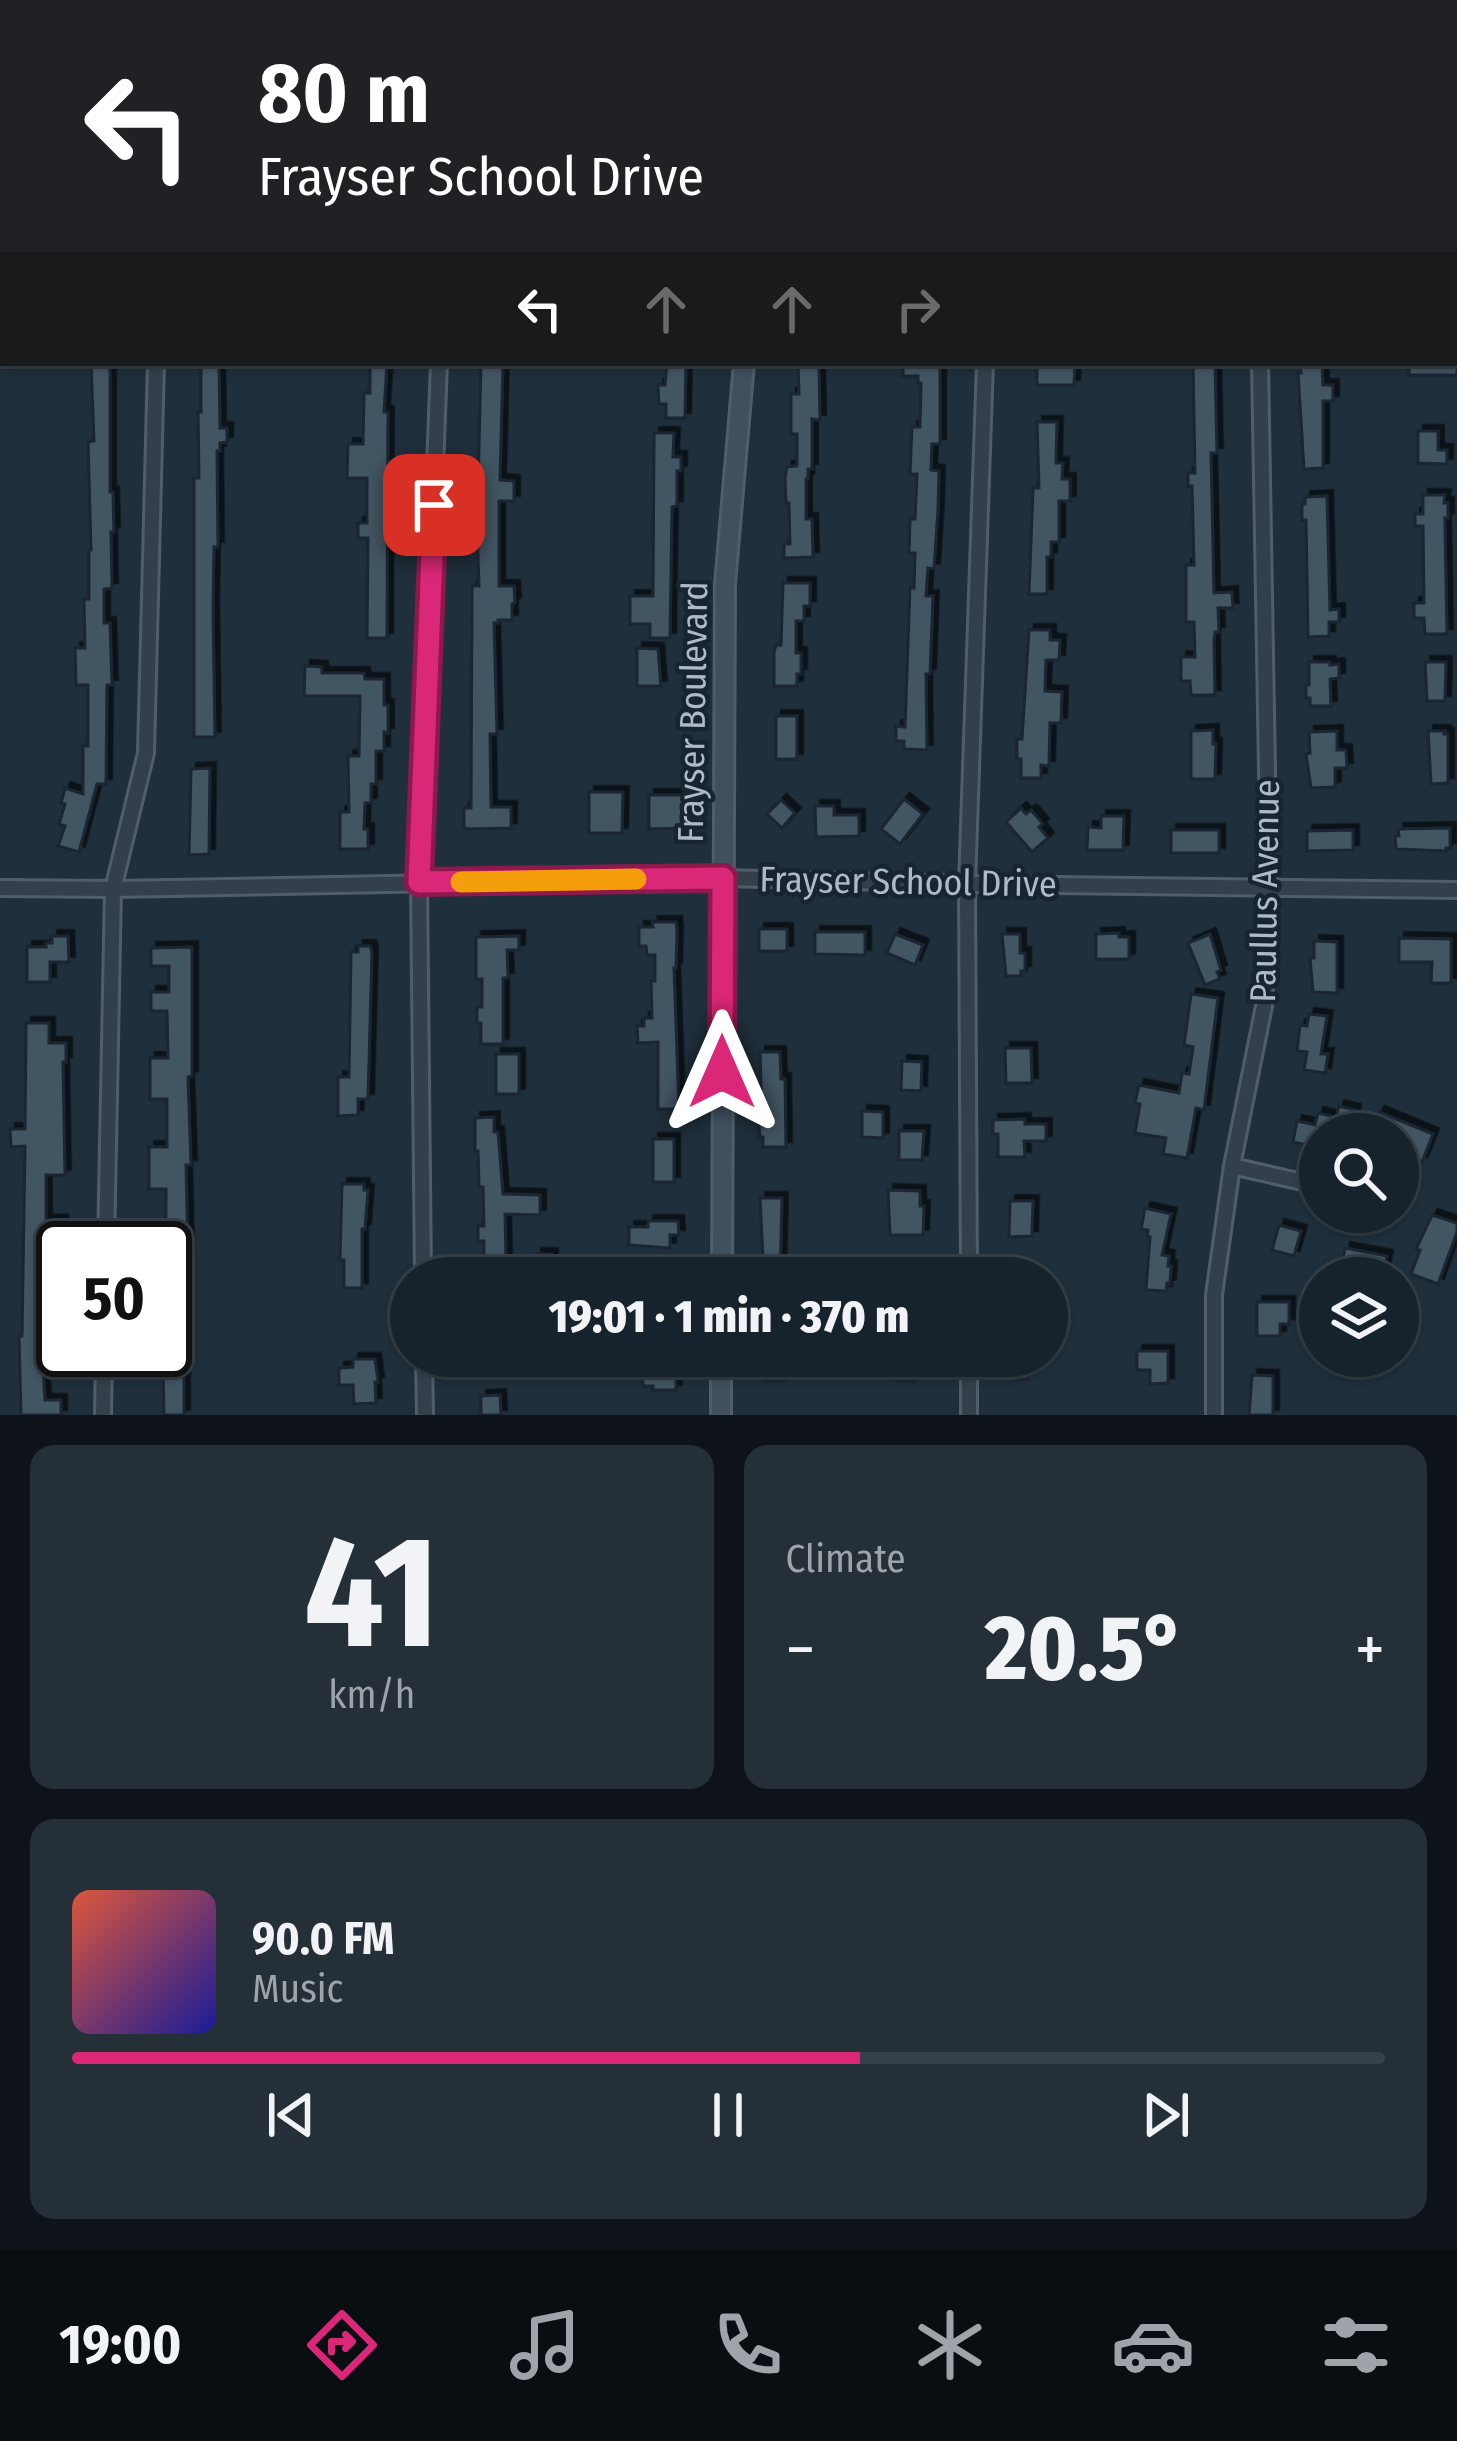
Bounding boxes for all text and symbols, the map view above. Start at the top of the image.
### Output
text: 80 m [258,43,430,144]
icon: left [60,48,216,204]
text: Frayser School Drive [258,145,704,209]
icon: left [507,276,573,342]
icon: ahead [633,276,699,342]
icon: ahead [759,276,825,342]
icon: right [885,276,951,342]
pin [383,454,485,556]
icon: arrive [401,472,467,538]
street label: Frayser Boulevard [669,581,717,843]
street label: Paullus Avenue [1241,779,1289,1003]
street label: Frayser School Drive [759,857,1057,907]
position arrow [659,1009,785,1135]
map controls [1299,1113,1419,1377]
button: search [1299,1113,1419,1233]
speed limit sign: 50 [36,1221,192,1377]
button: layers [1299,1257,1419,1377]
text: 19:01 · 1 min · 370 m [549,1290,909,1344]
text: 41 [304,1500,440,1687]
text: Climate [786,1536,906,1582]
text: 20.5° [985,1595,1185,1703]
text: − [786,1610,815,1689]
text: + [1355,1610,1385,1689]
text: km/h [328,1672,415,1718]
text: 90.0 FM [252,1912,395,1966]
text: Music [252,1966,343,2012]
icon: previous [258,2082,324,2148]
icon: pause [695,2082,761,2148]
icon: next [1133,2082,1199,2148]
icon: directions [300,2303,384,2387]
icon: music [503,2303,587,2387]
icon: phone [706,2303,790,2387]
icon: climate [908,2303,992,2387]
icon: car [1111,2303,1195,2387]
icon: filters [1314,2303,1398,2387]
text: 19:00 [59,2313,181,2377]

